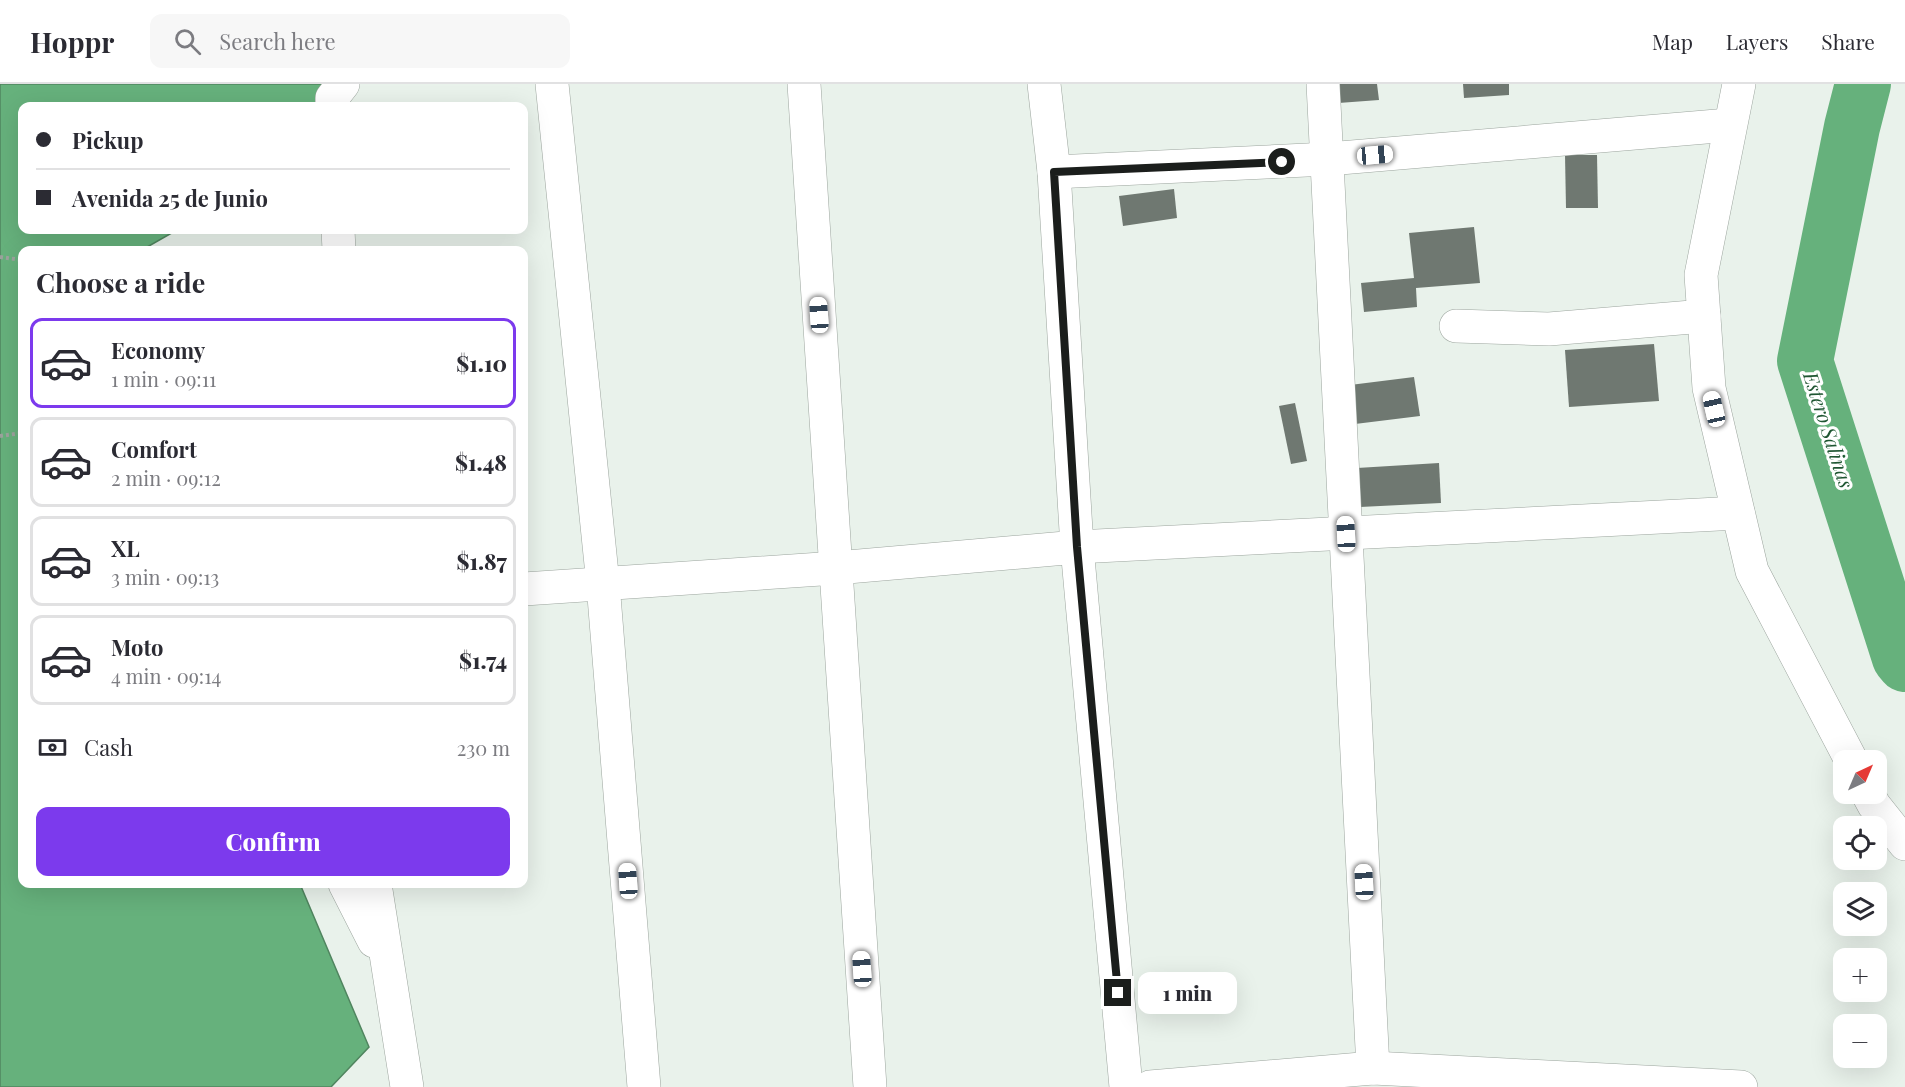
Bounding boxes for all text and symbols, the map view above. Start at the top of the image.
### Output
search box [150,14,570,68]
text: Hoppr [30,23,114,60]
icon: search [171,25,204,58]
text: Search here [219,26,336,56]
text: Map [1652,27,1693,55]
text: Layers [1726,27,1788,55]
text: Share [1821,27,1875,55]
text: Pickup [72,125,143,155]
car [1356,144,1394,166]
route start [1268,148,1295,175]
text: Avenida 25 de Junio [72,183,268,213]
text: Choose a ride [36,264,205,300]
car [809,296,829,334]
text: Economy [111,335,205,365]
icon: car [39,336,93,390]
text: $1.10 [456,348,507,378]
text: 1 min · 09:11 [111,365,216,392]
water label: Estero Salinas [1798,367,1861,492]
car [1701,389,1727,429]
text: Comfort [111,434,197,464]
icon: car [39,435,93,489]
text: $1.48 [455,447,507,477]
text: 2 min · 09:12 [111,464,221,491]
car [1336,516,1356,552]
text: XL [111,533,140,563]
icon: car [39,534,93,588]
text: $1.87 [456,546,507,576]
text: 3 min · 09:13 [111,563,219,590]
text: Moto [111,632,164,662]
icon: car [39,633,93,687]
text: $1.74 [459,645,507,675]
text: 4 min · 09:14 [111,662,221,689]
icon: cash [36,731,69,764]
text: Cash [84,732,133,762]
text: 230 m [457,734,510,761]
north arrow [1833,750,1887,804]
map controls [1833,750,1887,1068]
button: Confirm [36,807,510,876]
button: locate [1833,816,1887,870]
car [618,862,638,900]
car [1354,864,1374,900]
button: layers [1833,882,1887,936]
button: + [1833,948,1887,1002]
car [852,950,872,988]
callout: 1 min [1139,972,1238,1014]
route end [1104,979,1131,1006]
text: 1 min [1163,979,1212,1006]
button: − [1833,1014,1887,1068]

